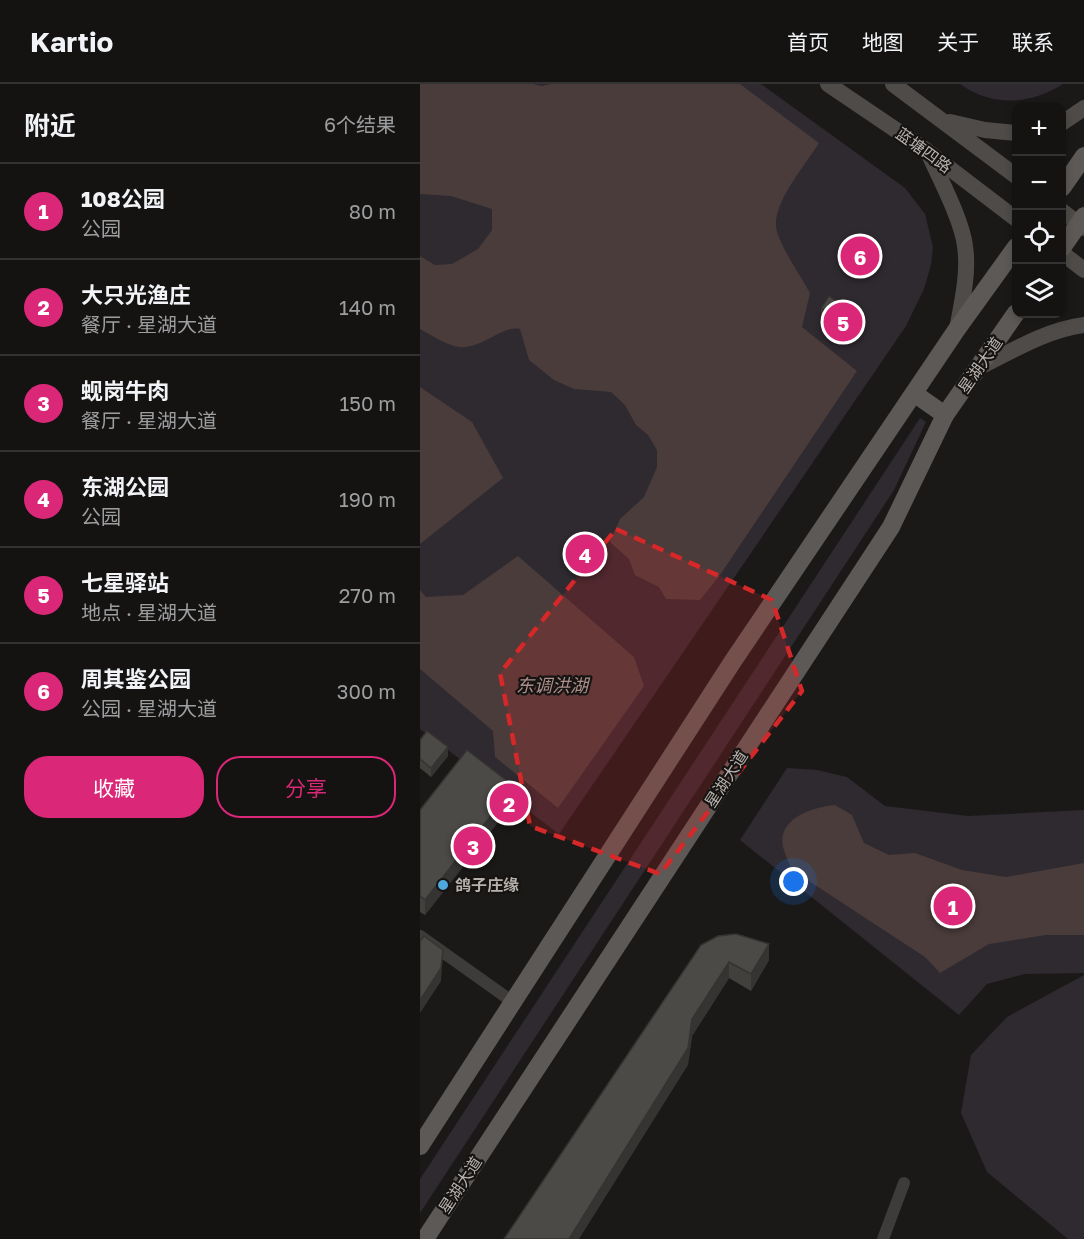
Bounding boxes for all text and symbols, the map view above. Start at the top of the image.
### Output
text: Kartio [30,25,113,58]
text: 首页 [787,29,829,55]
text: 地图 [862,29,904,55]
text: 关于 [937,29,979,55]
text: 联系 [1012,29,1054,55]
map controls [1012,102,1066,318]
button: + [1012,102,1066,156]
text: 附近 [24,110,76,141]
text: 6个结果 [324,112,396,136]
street label: 蓝塘四路 [892,123,956,177]
button: − [1012,156,1066,210]
text: 108公园 [81,185,165,212]
text: 1 [38,199,49,223]
text: 80 m [349,199,396,223]
button: locate [1012,210,1066,264]
text: 公园 [81,216,121,240]
pin: 6 [840,234,880,279]
button: layers [1012,264,1066,318]
text: 大只光渔庄 [81,281,191,308]
text: 2 [37,295,50,319]
text: 140 m [339,295,396,319]
pin: 5 [824,300,862,344]
text: 餐厅 · 星湖大道 [81,312,217,336]
street label: 星湖大道 [953,333,1007,397]
text: 蚬岗牛肉 [81,377,169,404]
text: 3 [37,391,50,415]
text: 150 m [340,391,396,415]
text: 餐厅 · 星湖大道 [81,408,217,432]
text: 东湖公园 [81,473,169,500]
text: 4 [37,487,50,511]
text: 190 m [339,487,396,511]
text: 公园 [81,504,121,528]
pin: 4 [566,532,604,576]
text: 七星驿站 [81,569,169,596]
text: 5 [37,583,50,607]
text: 270 m [339,583,396,607]
text: 地点 · 星湖大道 [81,600,217,624]
text: 周其鉴公园 [81,665,191,692]
water label: 东调洪湖 [516,674,591,696]
text: 6 [37,679,50,703]
text: 300 m [337,679,396,703]
text: 公园 · 星湖大道 [81,696,217,720]
street label: 星湖大道 [700,747,752,811]
button: 收藏 [24,756,204,818]
button: 分享 [216,756,396,818]
pin: 2 [490,780,529,826]
pin: 3 [454,824,492,868]
your location [779,867,808,896]
place label: 鸽子庄缘 [455,875,519,895]
marker: 鸽子庄缘 [436,878,450,892]
pin: 1 [934,884,972,928]
street label: 星湖大道 [434,1153,486,1217]

